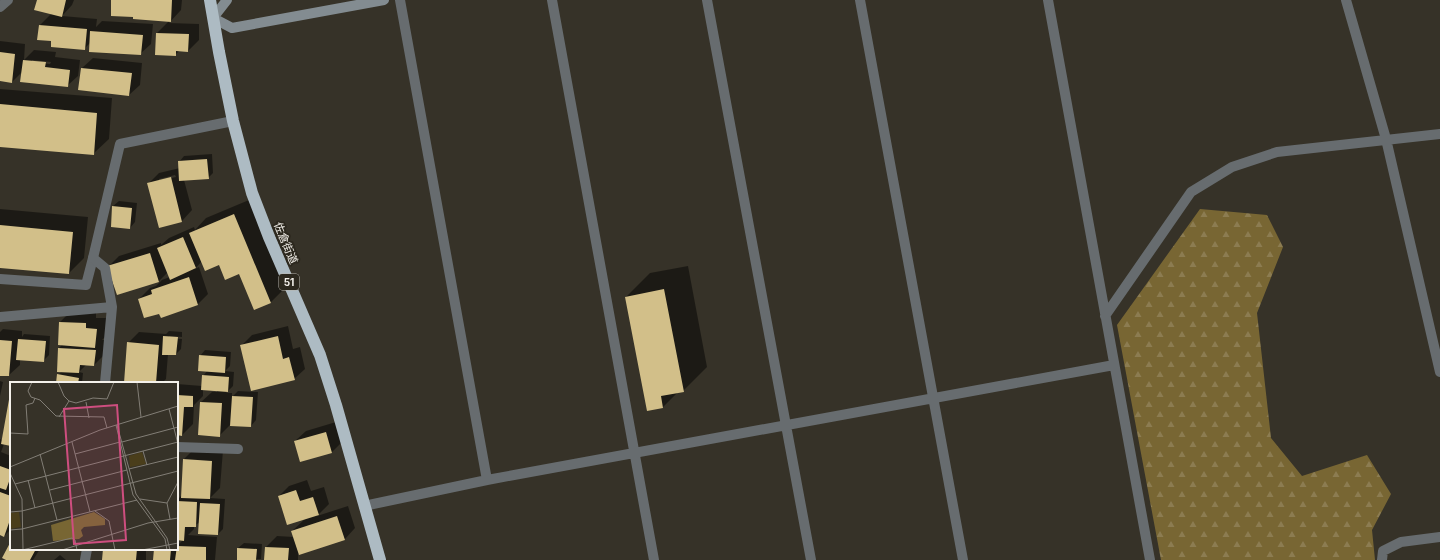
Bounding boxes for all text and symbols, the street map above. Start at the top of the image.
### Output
street label: 佐倉街道 [271,220,301,266]
road number: 51 [279,274,299,290]
inset map [10,382,178,550]

